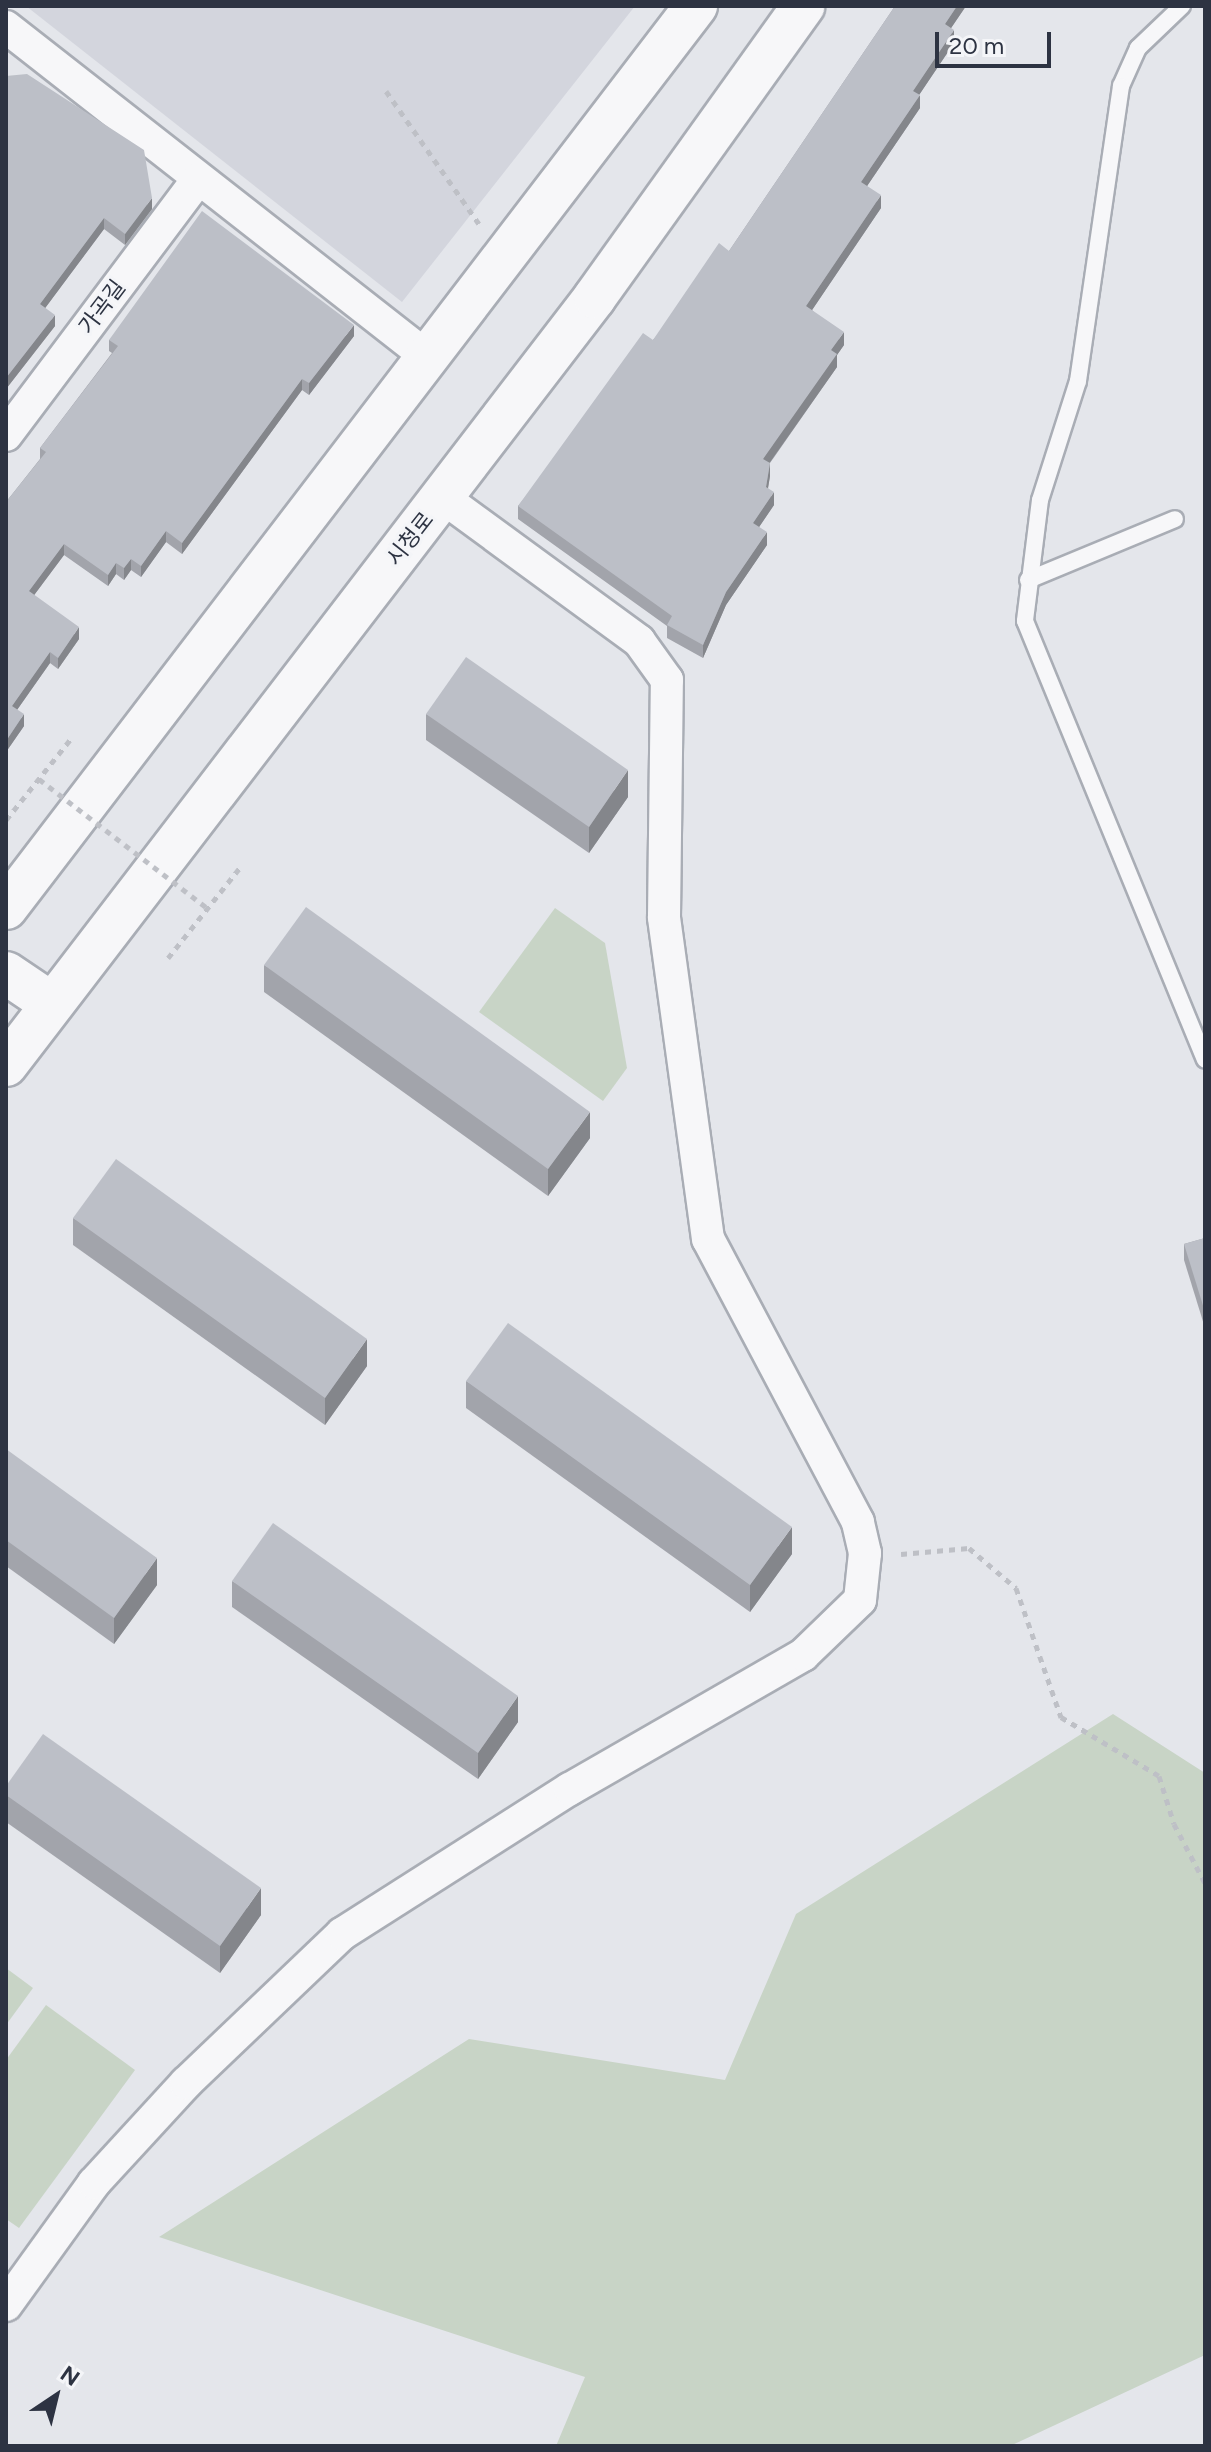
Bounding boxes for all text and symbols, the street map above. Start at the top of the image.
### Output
scale bar [939,16,1055,66]
text: 20 m [949,31,1004,60]
street label: 가곡길 [73,275,131,339]
street label: 시청로 [381,507,439,571]
north arrow [16,2356,96,2436]
text: N [55,2360,85,2392]

